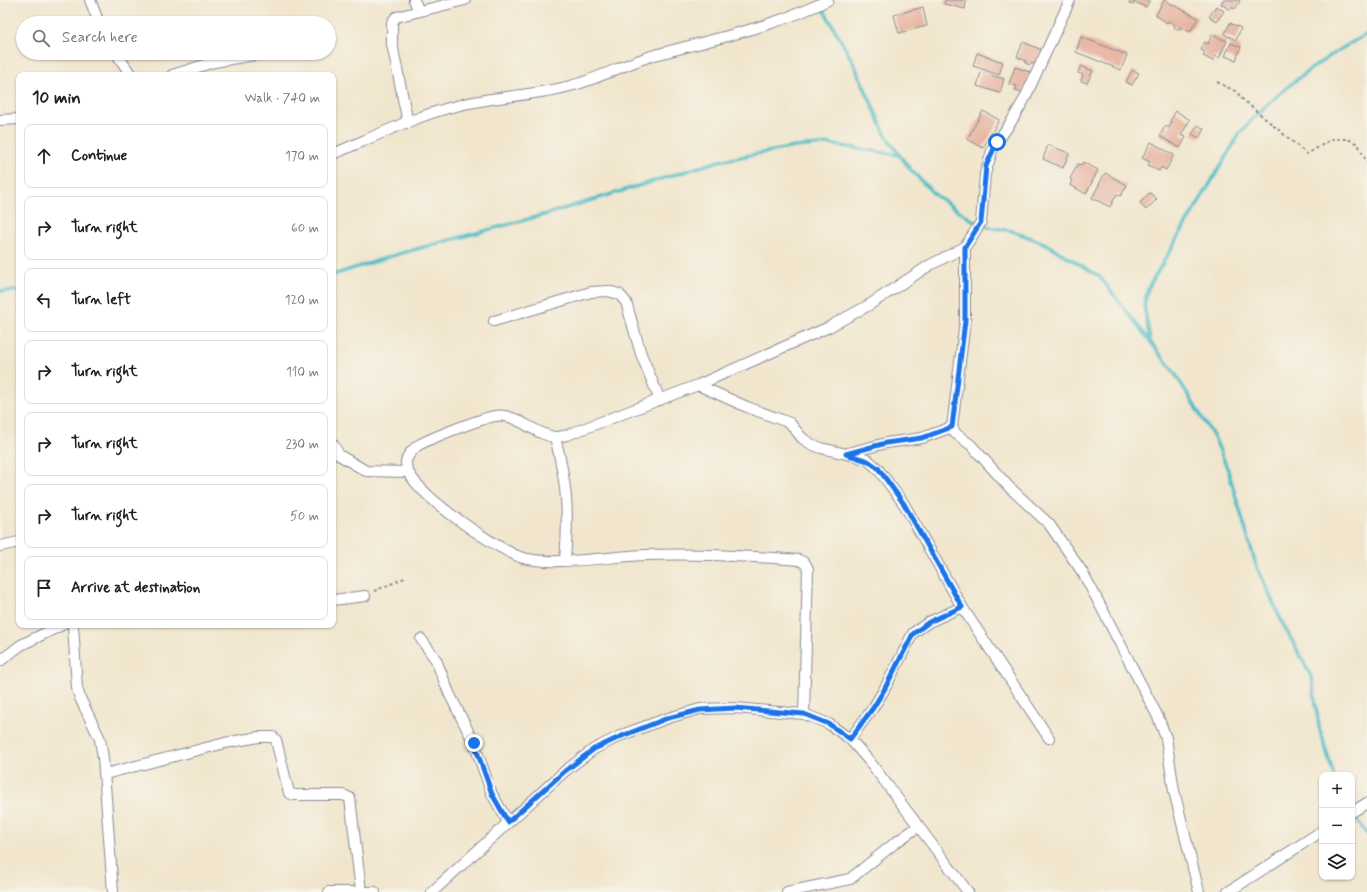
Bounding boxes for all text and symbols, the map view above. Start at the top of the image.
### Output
search box [16,16,336,60]
icon: search [30,27,52,49]
text: Search here [62,28,138,48]
text: 10 min [32,87,81,109]
text: Walk · 740 m [244,90,320,107]
route start [988,133,1006,151]
icon: ahead [33,145,55,167]
text: Continue [71,146,127,166]
text: 170 m [285,148,319,165]
icon: right [33,217,55,239]
text: Turn right [71,218,138,238]
text: 60 m [291,220,319,237]
icon: left [33,289,55,311]
text: Turn left [71,290,131,310]
text: 120 m [285,292,319,309]
icon: right [33,361,55,383]
text: Turn right [71,362,138,382]
text: 110 m [286,364,319,381]
icon: right [33,433,55,455]
text: Turn right [71,434,138,454]
text: 230 m [285,436,319,453]
icon: right [33,505,55,527]
text: Turn right [71,506,138,526]
text: 50 m [290,508,319,525]
icon: arrive [33,577,55,599]
text: Arrive at destination [71,578,200,598]
route end [465,734,483,752]
map controls [1319,772,1355,880]
button: + [1319,772,1355,808]
button: − [1319,808,1355,844]
button: layers [1319,844,1355,880]

